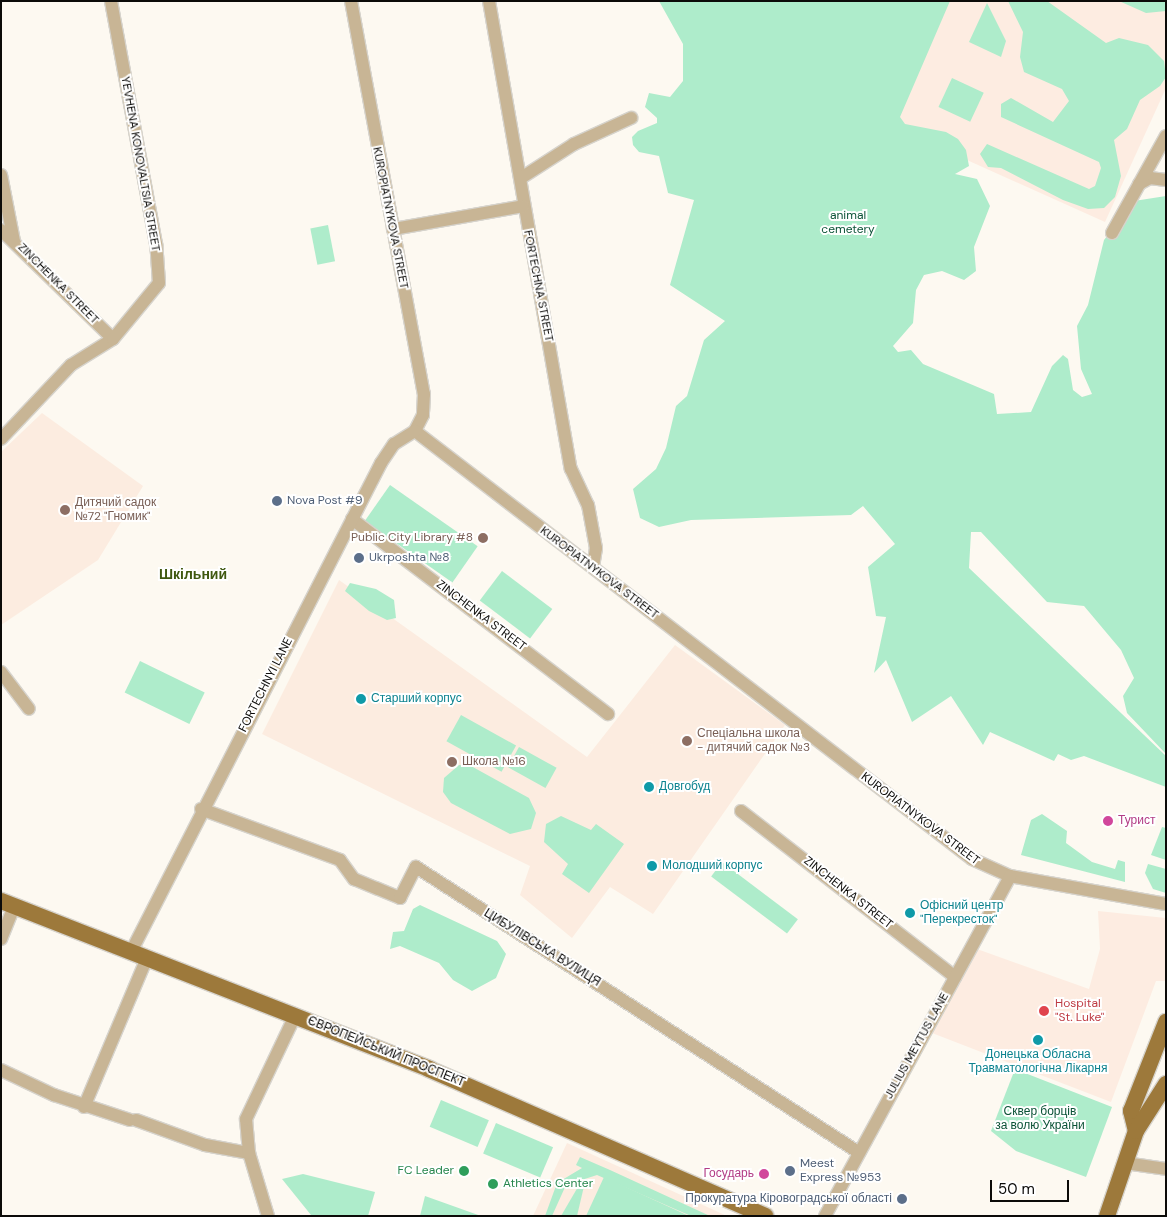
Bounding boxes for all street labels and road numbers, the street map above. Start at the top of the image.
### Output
street label: YEVHENA KONOVALTSIA STREET [118,75,162,253]
street label: KUROPIATNYKOVA STREET [369,146,411,290]
street label: FORTECHNA STREET [520,229,556,343]
street label: ZINCHENKA STREET [15,241,101,327]
street label: KUROPIATNYKOVA STREET [537,524,661,622]
street label: ZINCHENKA STREET [433,578,529,654]
street label: FORTECHNYI LANE [236,636,296,734]
street label: KUROPIATNYKOVA STREET [858,770,982,868]
street label: ZINCHENKA STREET [801,854,895,932]
street label: ЦИБУЛІВСЬКА ВУЛИЦЯ [481,906,603,990]
street label: JULIUS MEYTUS LANE [882,990,952,1102]
street label: ЄВРОПЕЙСЬКИЙ ПРОСПЕКТ [305,1014,467,1090]

